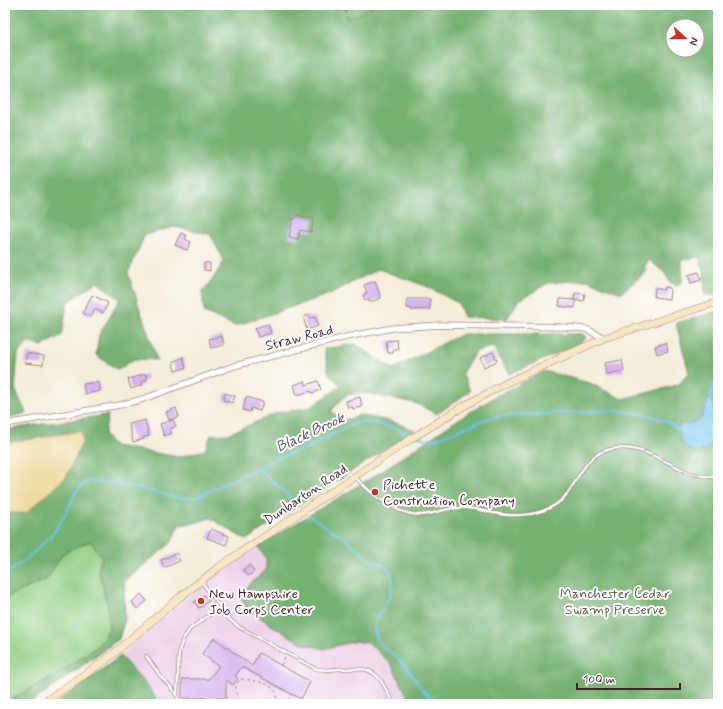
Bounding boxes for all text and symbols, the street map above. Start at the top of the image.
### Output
north arrow [665,18,705,58]
text: N [686,35,701,47]
street label: Straw Road [263,321,335,355]
water label: Black Brook [273,408,349,458]
street label: Dunbarton Road [260,460,351,529]
place label: Pichette Construction Company [383,476,515,510]
marker: Pichette Construction Company [370,487,380,497]
place label: New Hampshire Job Corps Center [209,585,314,619]
park label: Manchester Cedar Swamp Preserve [560,585,670,619]
marker: New Hampshire Job Corps Center [196,596,206,606]
scale bar [577,665,680,691]
text: 100 m [583,672,615,688]

